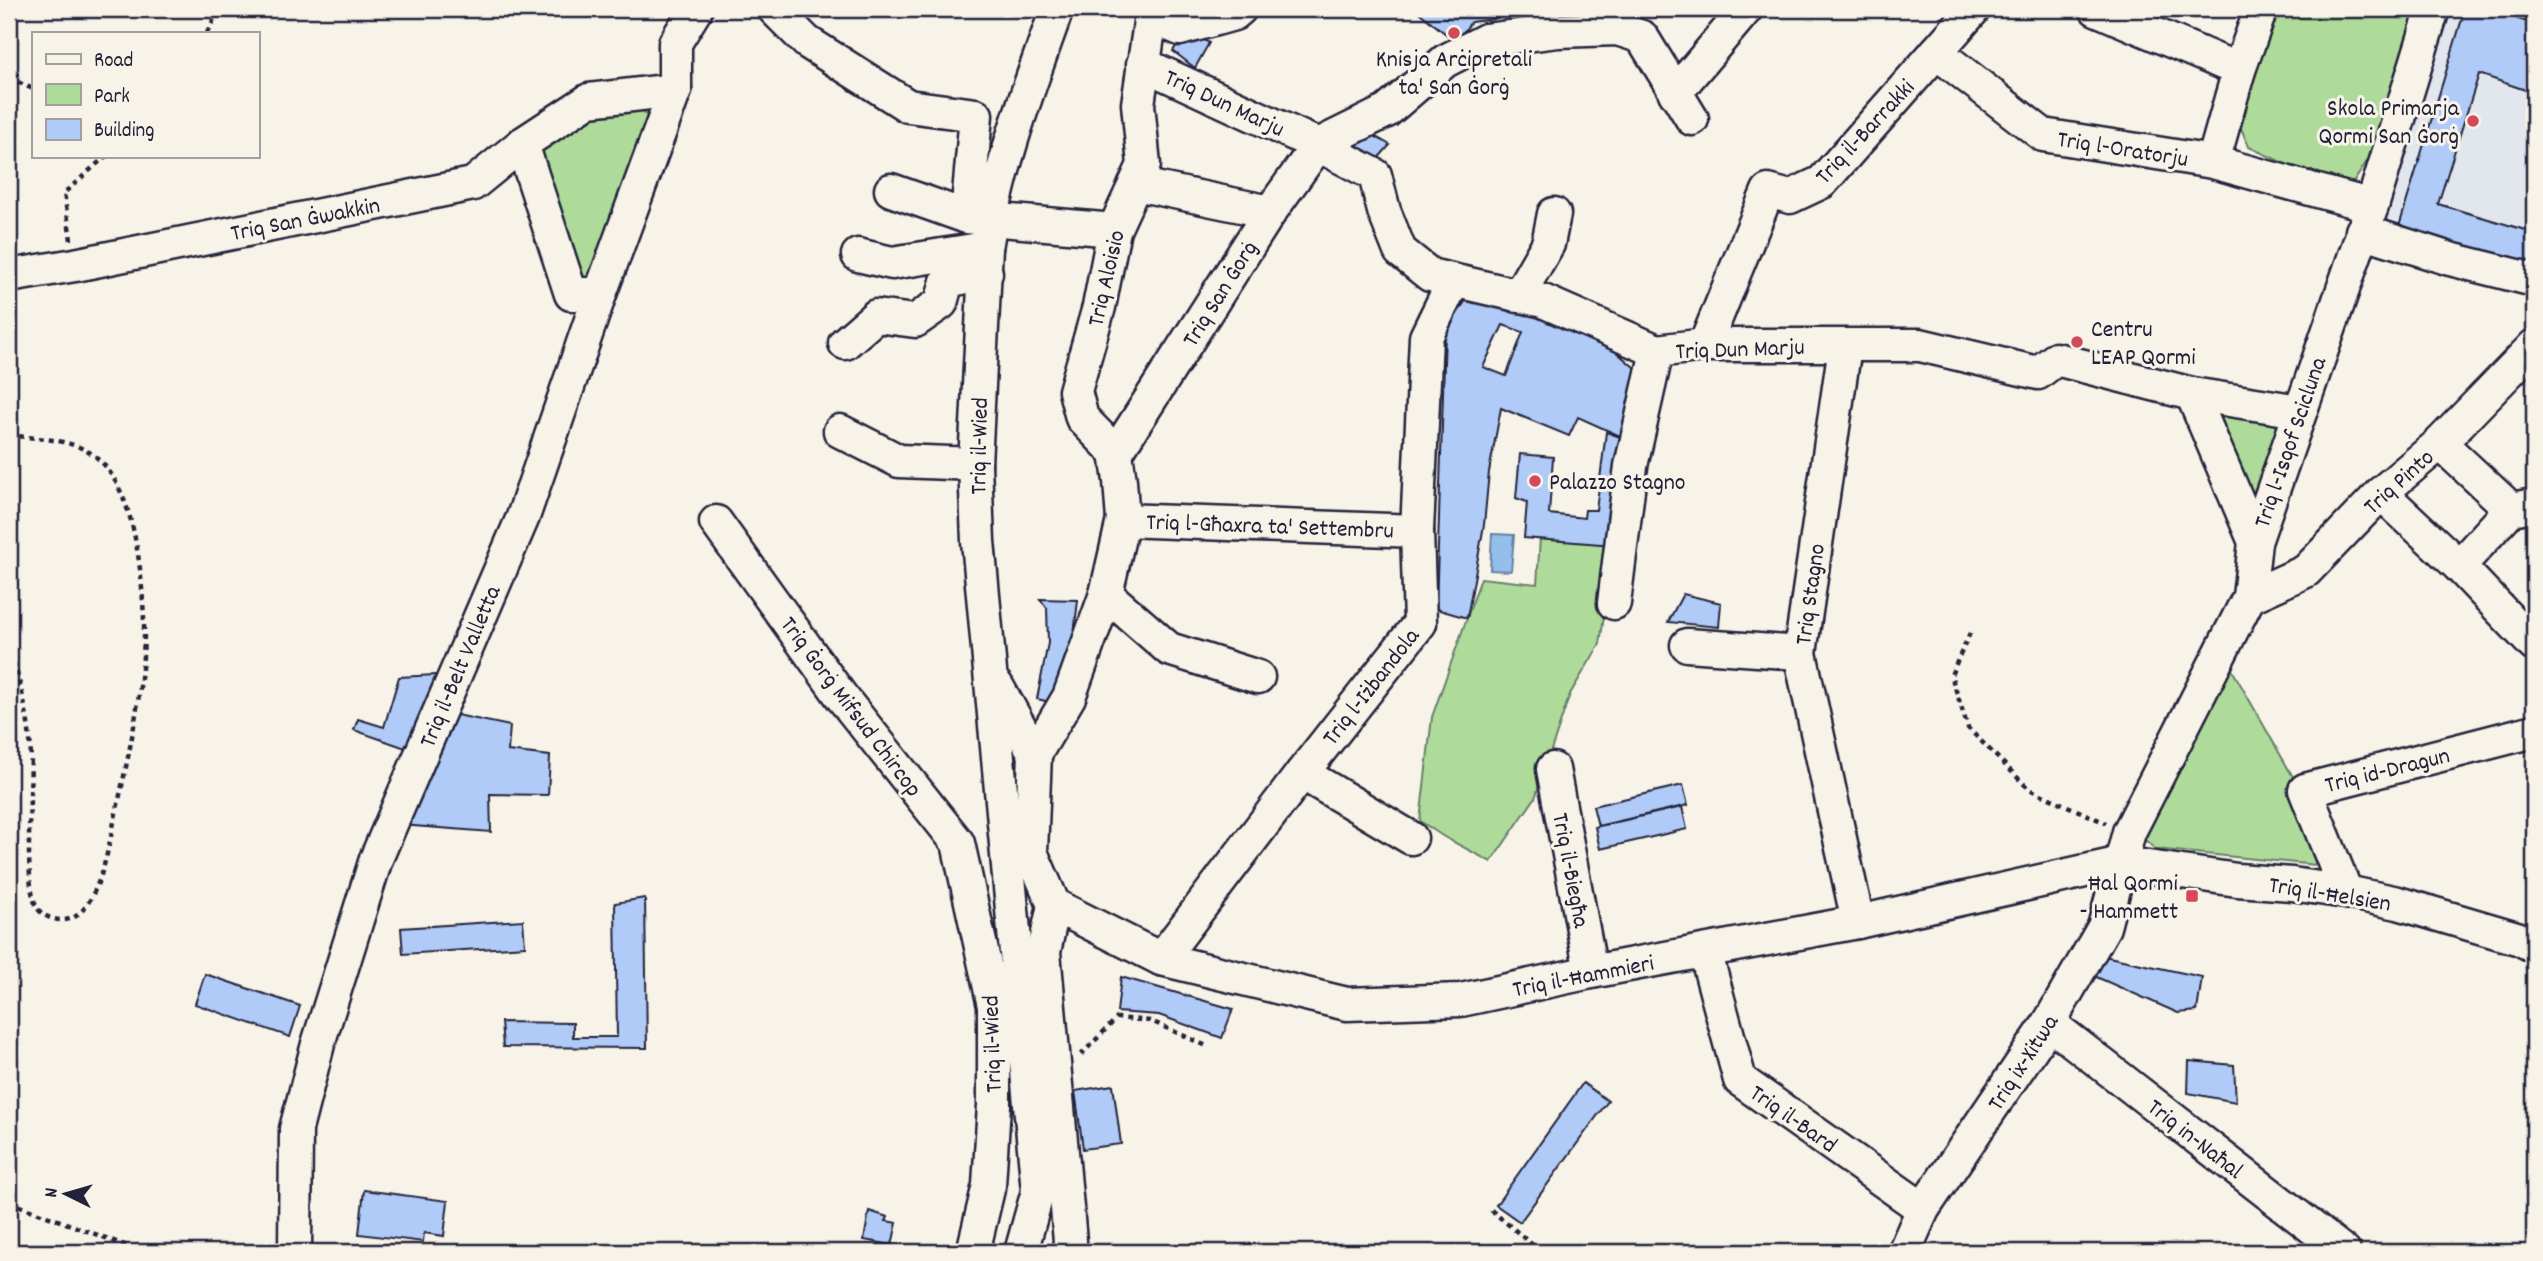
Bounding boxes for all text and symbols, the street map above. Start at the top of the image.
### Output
marker: Knisja Arċipretali ta' San Ġorġ [1446,25,1462,41]
legend [32,32,259,158]
place label: Knisja Arċipretali ta' San Ġorġ [1376,44,1532,106]
text: Road [94,47,133,77]
street label: Triq Dun Marju [1158,62,1289,147]
street label: Triq il-Barrakki [1808,73,1924,193]
text: Park [94,83,130,113]
place label: Skola Primarja Qormi San Ġorġ [2318,93,2460,155]
marker: Skola Primarja Qormi San Ġorġ [2465,113,2481,129]
text: Building [94,117,154,147]
street label: Triq l-Oratorju [2055,124,2190,178]
street label: Triq San Ġwakkin [228,190,383,252]
street label: Triq Aloisio [1080,227,1136,330]
street label: Triq San Ġorġ [1175,235,1268,354]
place label: Centru LEAP Qormi [2091,314,2196,376]
street label: Triq Dun Marju [1675,332,1805,370]
marker: Centru LEAP Qormi [2069,334,2085,350]
street label: Triq l-Isqof Scicluna [2247,352,2337,533]
street label: Triq il-Wied [963,397,999,495]
street label: Triq Pinto [2357,442,2443,524]
place label: Palazzo Stagno [1549,467,1686,501]
marker: Palazzo Stagno [1527,473,1543,489]
street label: Triq l-Għaxra ta' Settembru [1146,507,1394,549]
street label: Triq Stagno [1788,542,1836,647]
street label: Triq il-Belt Valletta [412,580,512,754]
street label: Triq Ġorġ Mifsud Chircop [770,610,929,805]
street label: Triq l-Iżbandola [1316,621,1430,754]
street label: Triq id-Dragun [2322,740,2454,804]
street label: Triq il-Biegħa [1541,810,1597,932]
place label: Ħal Qormi - Hammett [2080,868,2178,930]
street label: Triq il-Ħelsien [2266,870,2393,922]
marker: Ħal Qormi - Hammett [2184,888,2200,904]
street label: Triq il-Ħammieri [1510,948,1657,1008]
street label: Triq il-Wied [975,995,1013,1093]
street label: Triq ix-Xitwa [1981,1008,2069,1119]
street label: Triq il-Bard [1741,1078,1843,1163]
street label: Triq in-Naħal [2139,1092,2250,1189]
north arrow [32,1160,102,1230]
text: N [39,1187,66,1199]

